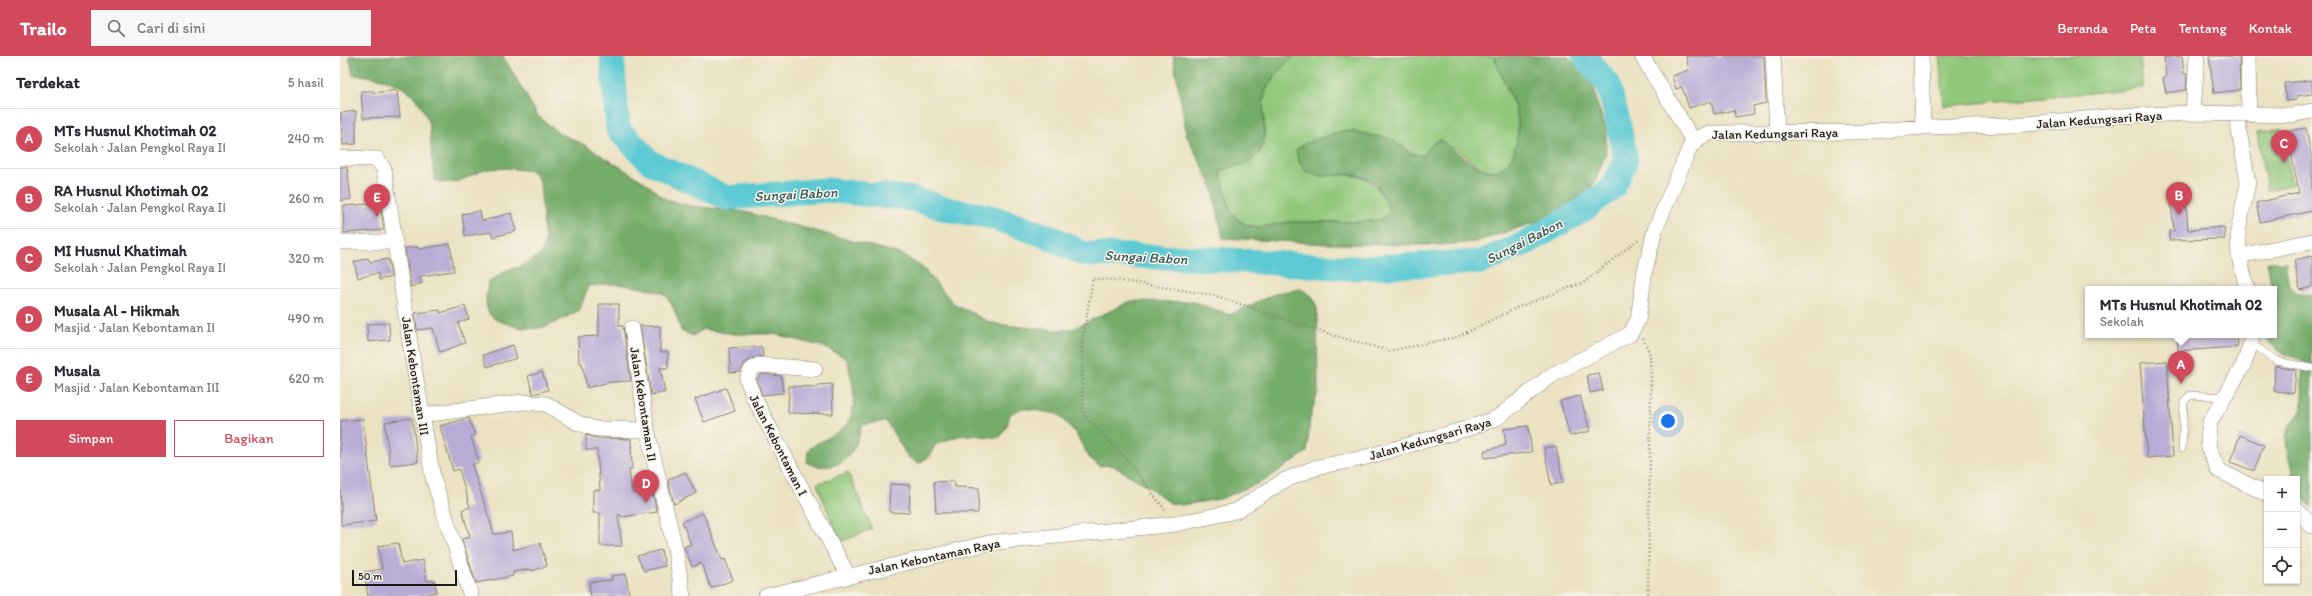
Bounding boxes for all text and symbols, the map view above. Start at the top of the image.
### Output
search box [91,10,371,46]
text: Trailo [20,17,67,40]
icon: search [105,17,127,39]
text: Cari di sini [137,19,205,37]
text: Beranda [2057,20,2108,37]
text: Peta [2130,20,2156,37]
text: Tentang [2178,20,2227,37]
text: Kontak [2249,20,2292,37]
text: Terdekat [16,72,80,92]
text: 5 hasil [288,75,324,90]
street label: Jalan Kedungsari Raya [2036,108,2163,131]
text: MTs Husnul Khotimah 02 [54,122,216,140]
street label: Jalan Kedungsari Raya [1712,125,1839,142]
pin: C [2271,130,2297,163]
text: A [25,131,33,146]
text: 240 m [287,131,324,146]
text: Sekolah · Jalan Pengkol Raya II [54,140,226,155]
text: RA Husnul Khotimah 02 [54,182,209,200]
pin: B [2166,182,2192,215]
pin: E [364,184,390,217]
water label: Sungai Babon [754,184,838,205]
text: B [25,191,33,206]
text: 260 m [288,191,324,206]
text: Sekolah · Jalan Pengkol Raya II [54,200,226,215]
water label: Sungai Babon [1483,215,1565,268]
text: MI Husnul Khatimah [54,242,187,260]
water label: Sungai Babon [1104,247,1188,268]
text: C [25,251,33,266]
text: 320 m [288,251,324,266]
text: Sekolah · Jalan Pengkol Raya II [54,260,226,275]
popup [2085,286,2277,338]
text: MTs Husnul Khotimah 02 [2100,296,2262,314]
text: Musala Al - Hikmah [54,302,180,320]
text: D [25,311,33,326]
text: 490 m [288,311,324,326]
text: Sekolah [2100,314,2144,329]
street label: Jalan Kebontaman III [399,316,432,437]
text: Masjid · Jalan Kebontaman II [54,320,215,335]
street label: Jalan Kebontaman II [627,346,660,462]
pin: A [2168,351,2194,384]
text: Musala [54,362,100,380]
text: E [25,371,33,386]
text: 620 m [288,371,324,386]
text: Masjid · Jalan Kebontaman III [54,380,220,395]
street label: Jalan Kebontaman I [746,392,811,499]
your location [1658,411,1678,431]
street label: Jalan Kedungsari Raya [1367,414,1493,463]
button: Simpan [16,420,166,457]
button: Bagikan [174,420,324,457]
pin: D [633,470,659,503]
map controls [2264,476,2300,584]
button: + [2264,476,2300,512]
button: − [2264,512,2300,548]
street label: Jalan Kebontaman Raya [867,535,1002,578]
button: locate [2264,548,2300,584]
scale bar [352,568,457,587]
text: 50 m [358,570,382,583]

